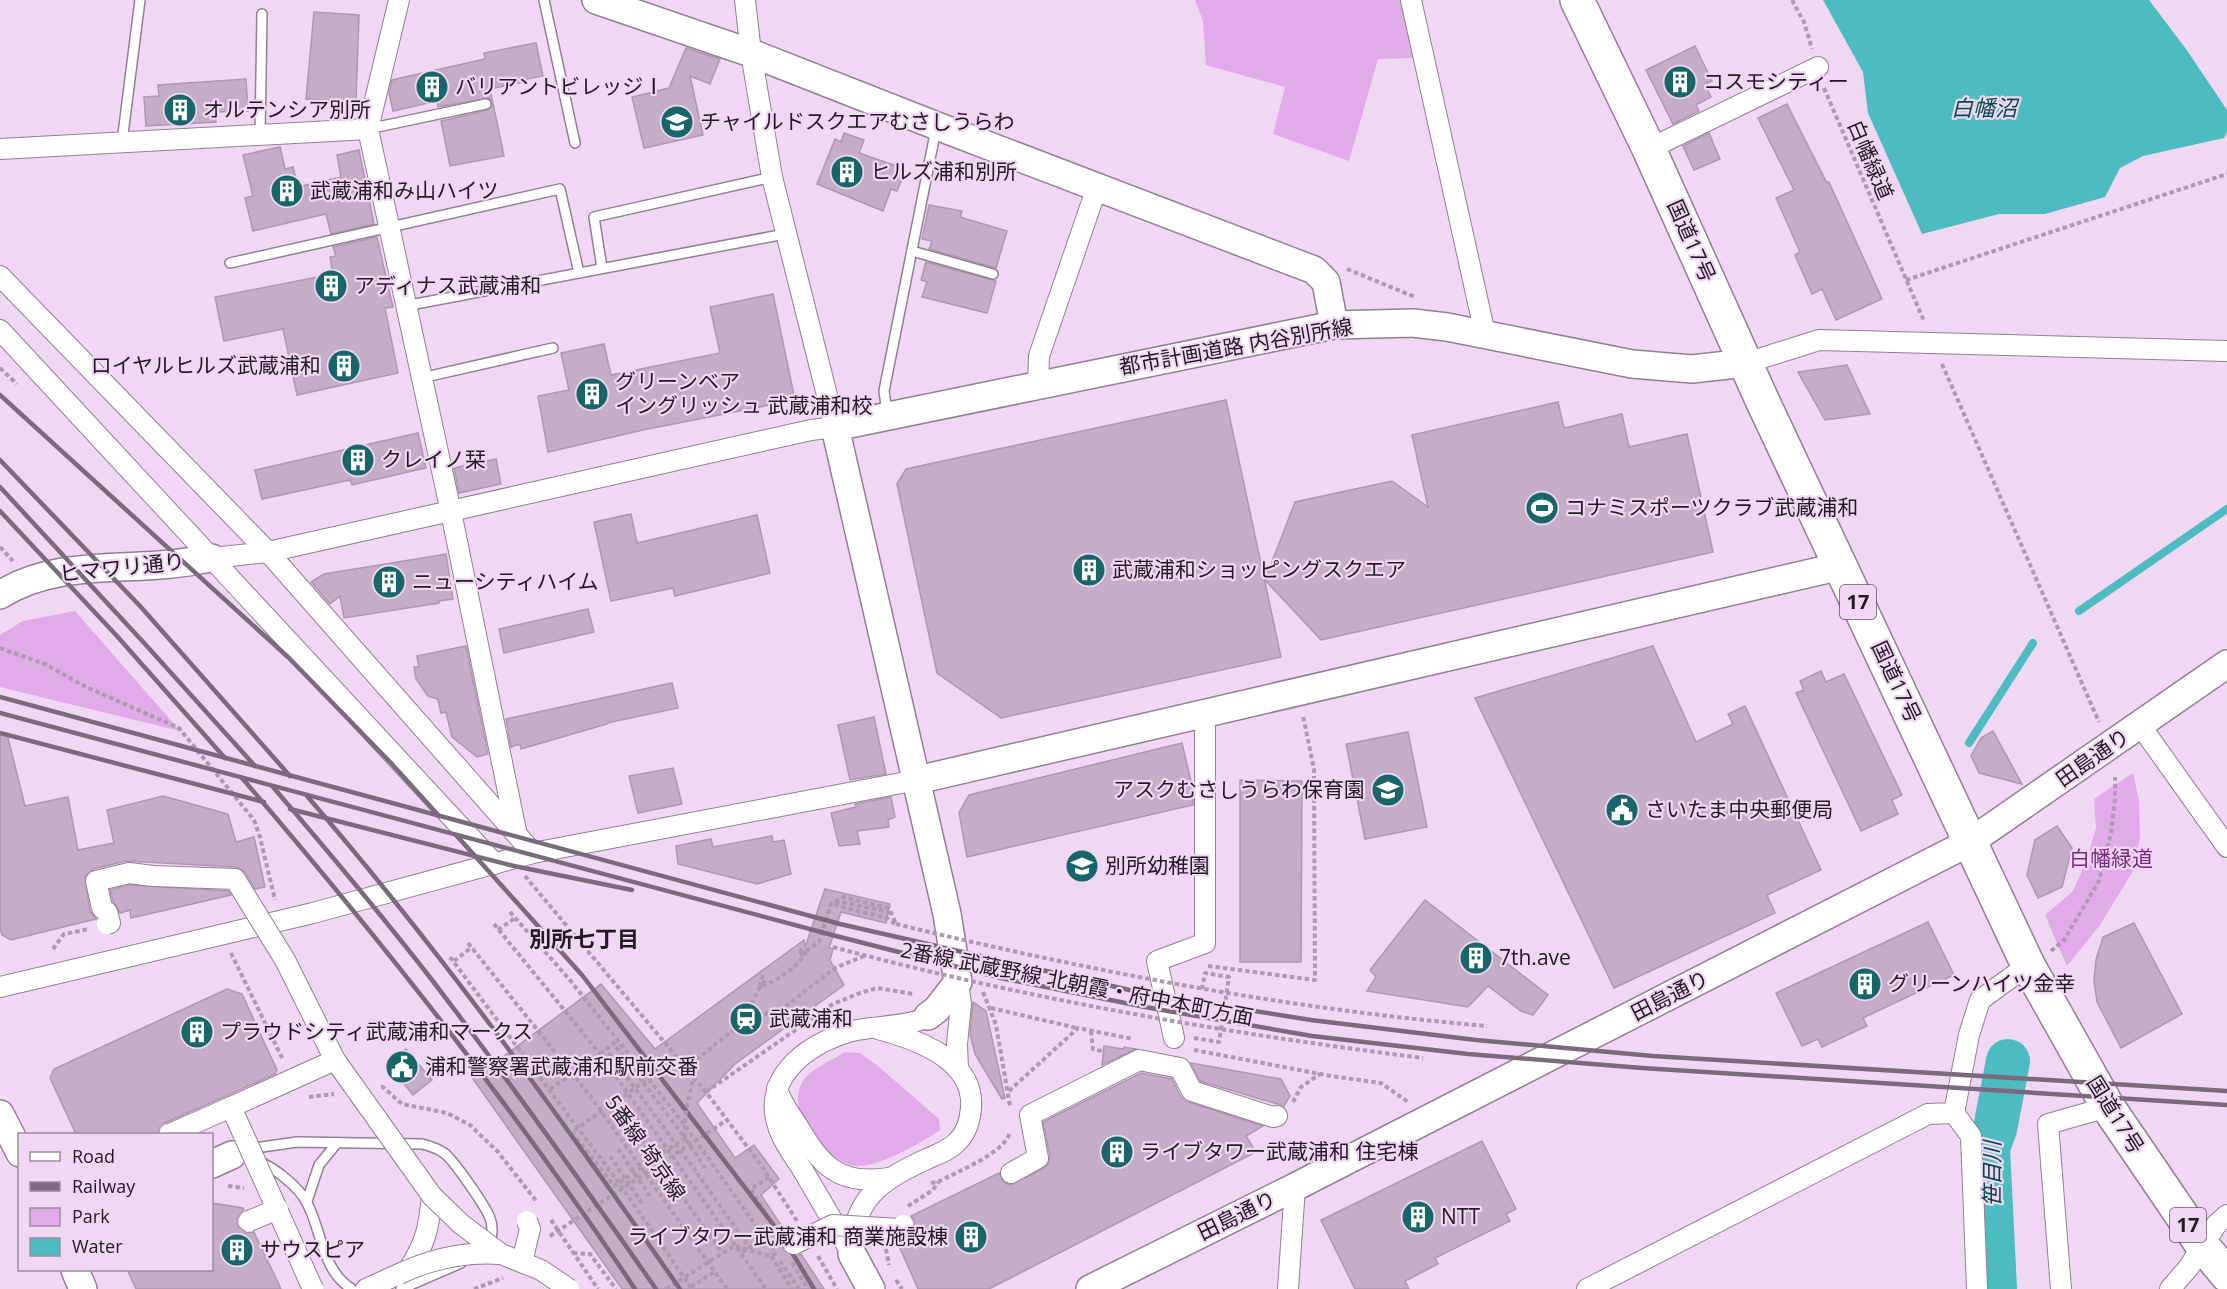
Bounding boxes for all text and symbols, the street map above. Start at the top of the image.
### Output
building icon: コスモシティー [1662,64,1698,100]
place label: コスモシティー [1703,67,1849,95]
building icon: バリアントビレッジⅠ [414,69,450,105]
place label: バリアントビレッジⅠ [455,72,664,100]
building icon: オルテンシア別所 [162,92,198,128]
water label: 白幡沼 [1951,92,2020,122]
place label: オルテンシア別所 [203,95,371,123]
school or university icon: チャイルドスクエアむさしうらわ [659,104,695,140]
place label: チャイルドスクエアむさしうらわ [700,107,1015,135]
street label: 白幡緑道 [1842,115,1900,204]
building icon: ヒルズ浦和別所 [829,154,865,190]
place label: ヒルズ浦和別所 [870,157,1017,185]
building icon: 武蔵浦和み山ハイツ [269,173,305,209]
place label: 武蔵浦和み山ハイツ [310,176,499,204]
street label: 国道17号 [1661,195,1722,286]
building icon: アディナス武蔵浦和 [313,268,349,304]
place label: アディナス武蔵浦和 [354,271,542,299]
street label: 都市計画道路 内谷別所線 [1117,312,1355,380]
building icon: ロイヤルヒルズ武蔵浦和 [326,348,362,384]
place label: ロイヤルヒルズ武蔵浦和 [91,351,321,379]
place label: グリーンベア イングリッシュ 武蔵浦和校 [615,367,872,419]
building icon: グリーンベア イングリッシュ 武蔵浦和校 [574,376,610,412]
building icon: クレイノ栞 [340,442,376,478]
place label: クレイノ栞 [381,445,486,473]
sports icon: コナミスポーツクラブ武蔵浦和 [1524,490,1560,526]
place label: コナミスポーツクラブ武蔵浦和 [1565,493,1859,521]
street label: ヒマワリ通り [58,546,186,588]
building icon: 武蔵浦和ショッピングスクエア [1071,552,1107,588]
place label: 武蔵浦和ショッピングスクエア [1112,555,1406,583]
building icon: ニューシティハイム [371,564,407,600]
place label: ニューシティハイム [412,567,598,595]
road number: 17 [1840,585,1876,619]
street label: 国道17号 [1866,636,1928,727]
street label: 田島通り [2050,722,2135,793]
school or university icon: アスクむさしうらわ保育園 [1370,772,1406,808]
place label: アスクむさしうらわ保育園 [1113,775,1365,803]
public building icon: さいたま中央郵便局 [1604,792,1640,828]
place label: さいたま中央郵便局 [1645,795,1833,823]
park label: 白幡緑道 [2069,844,2153,872]
school or university icon: 別所幼稚園 [1064,848,1100,884]
place label: 別所幼稚園 [1105,851,1210,879]
district label: 別所七丁目 [529,923,639,953]
street label: 2番線 武蔵野線 北朝霞・府中本町方面 [898,935,1256,1031]
building icon: 7th.ave [1458,940,1494,976]
place label: 7th.ave [1499,943,1571,971]
street label: 田島通り [1626,964,1713,1027]
building icon: グリーンハイツ金幸 [1847,966,1883,1002]
place label: グリーンハイツ金幸 [1888,969,2076,997]
station icon: 武蔵浦和 [728,1001,764,1037]
place label: 武蔵浦和 [769,1004,853,1032]
building icon: プラウドシティ武蔵浦和マークス [179,1014,215,1050]
place label: プラウドシティ武蔵浦和マークス [220,1017,533,1045]
public building icon: 浦和警察署武蔵浦和駅前交番 [384,1049,420,1085]
place label: 浦和警察署武蔵浦和駅前交番 [425,1052,698,1080]
street label: 国道17号 [2081,1070,2151,1159]
street label: 5番線 埼京線 [599,1089,692,1206]
legend [18,1133,213,1271]
building icon: ライブタワー武蔵浦和 住宅棟 [1099,1134,1135,1170]
place label: ライブタワー武蔵浦和 住宅棟 [1140,1137,1418,1165]
water label: 笹目川 [1976,1139,2006,1207]
text: Road [72,1144,115,1168]
text: Railway [72,1174,136,1198]
street label: 田島通り [1193,1184,1280,1246]
building icon: NTT [1400,1199,1436,1235]
place label: NTT [1441,1202,1480,1230]
text: Park [72,1204,110,1228]
road number: 17 [2170,1208,2206,1242]
building icon: ライブタワー武蔵浦和 商業施設棟 [953,1219,989,1255]
place label: ライブタワー武蔵浦和 商業施設棟 [628,1222,948,1250]
building icon: サウスピア [219,1232,255,1268]
text: Water [72,1234,123,1258]
place label: サウスピア [260,1235,365,1263]

